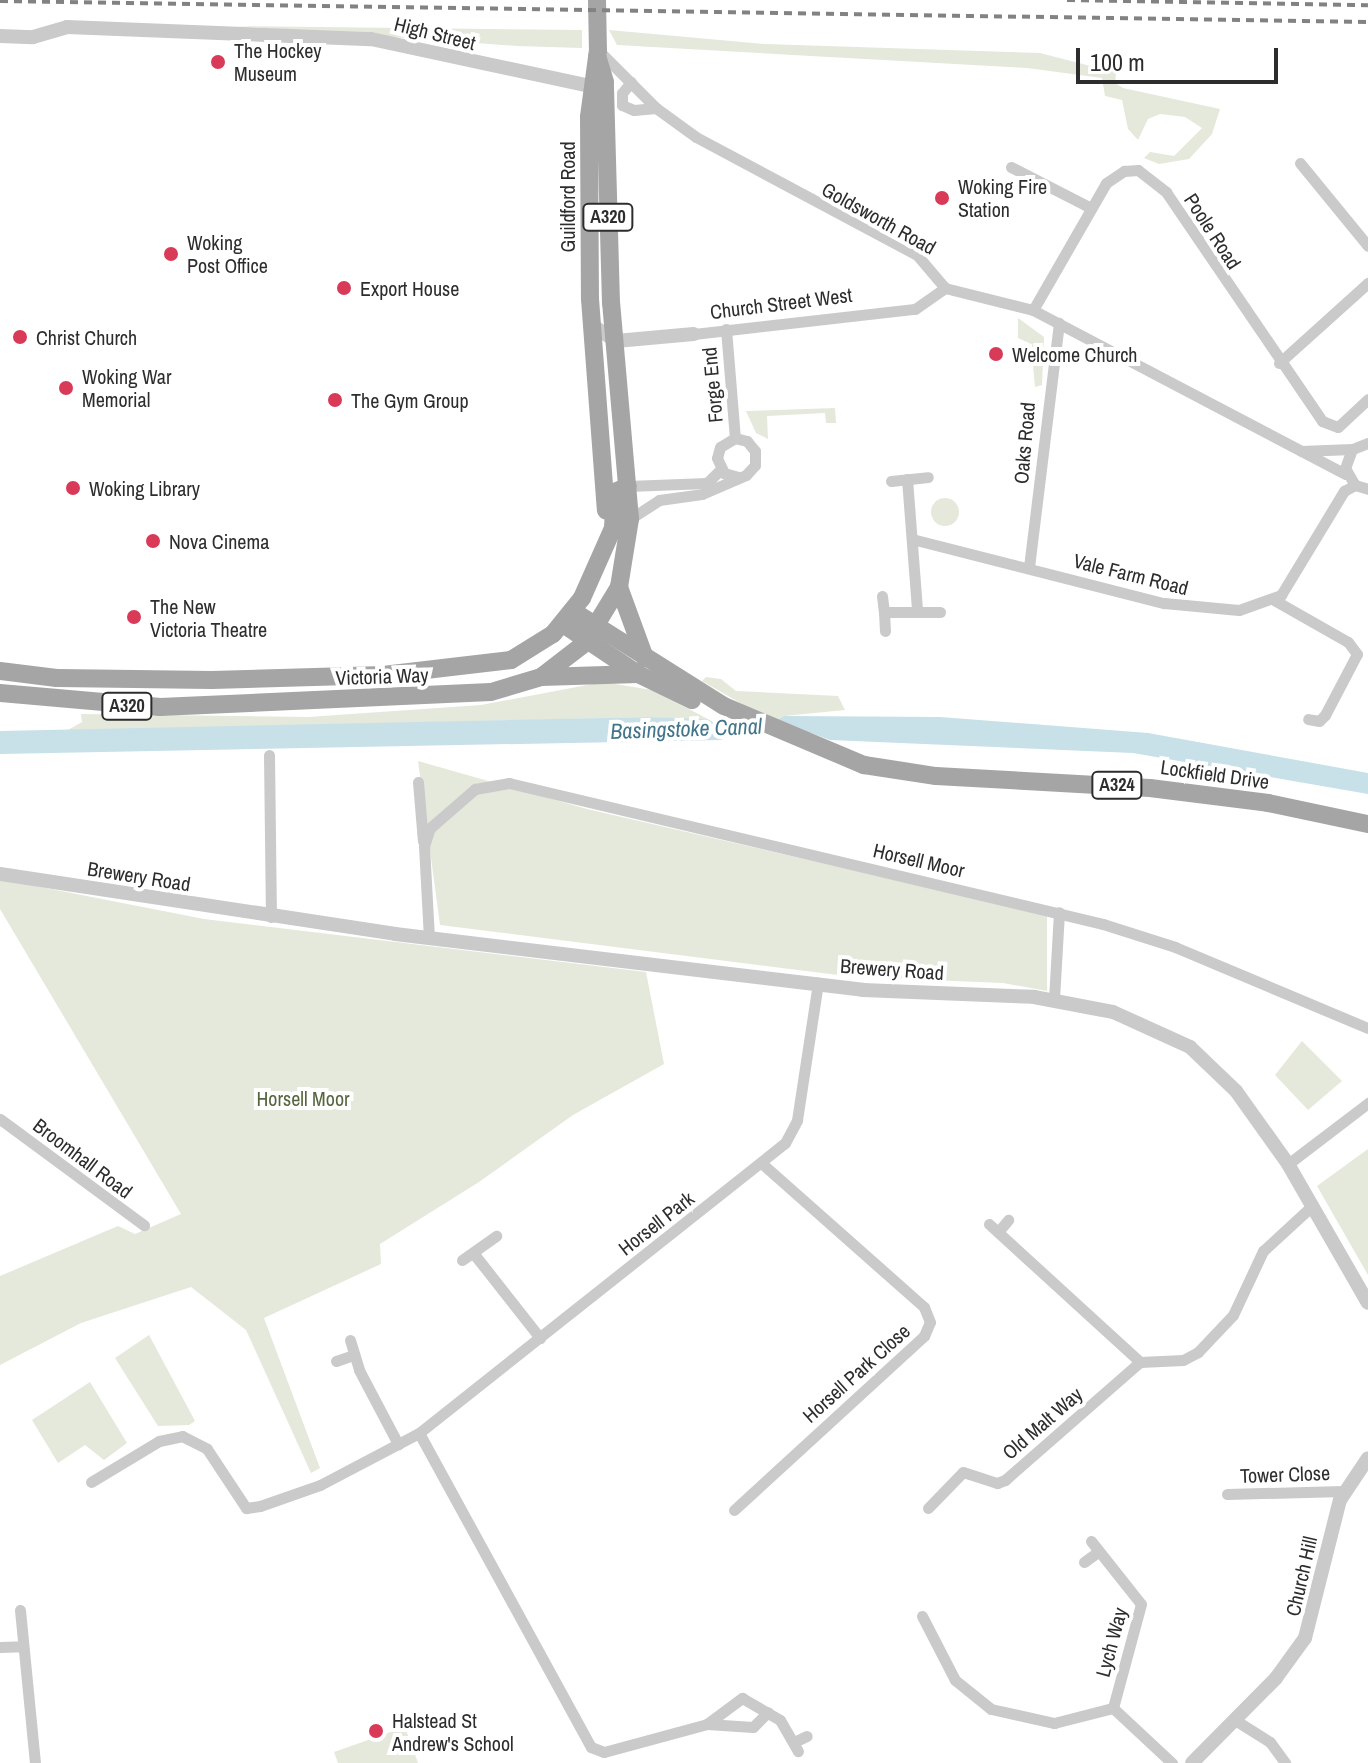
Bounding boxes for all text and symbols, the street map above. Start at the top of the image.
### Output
street label: High Street [392,11,478,55]
scale bar [1080,32,1282,82]
place label: The Hockey Museum [234,38,321,85]
text: 100 m [1090,46,1145,78]
marker: The Hockey Museum [209,53,227,71]
street label: Guildford Road [555,141,579,253]
place label: Woking Fire Station [958,174,1047,221]
street label: Goldsworth Road [818,177,940,259]
marker: Woking Fire Station [933,189,951,207]
street label: Poole Road [1180,189,1246,273]
road number: A320 [582,203,634,231]
place label: Woking Post Office [187,230,268,277]
marker: Woking Post Office [162,245,180,263]
place label: Export House [360,276,459,300]
marker: Export House [335,279,353,297]
street label: Church Street West [709,282,853,324]
place label: Christ Church [36,325,137,349]
marker: Christ Church [11,328,29,346]
place label: Welcome Church [1012,342,1137,366]
marker: Welcome Church [987,345,1005,363]
street label: Forge End [697,346,727,424]
place label: Woking War Memorial [82,364,171,411]
marker: Woking War Memorial [57,379,75,397]
place label: The Gym Group [351,388,469,412]
marker: The Gym Group [326,391,344,409]
street label: Oaks Road [1008,401,1040,485]
place label: Woking Library [89,476,200,500]
marker: Woking Library [64,479,82,497]
place label: Nova Cinema [169,529,269,553]
marker: Nova Cinema [144,532,162,550]
street label: Vale Farm Road [1071,548,1191,600]
place label: The New Victoria Theatre [150,594,267,641]
marker: The New Victoria Theatre [125,608,143,626]
street label: Victoria Way [335,662,429,690]
road number: A320 [101,692,153,720]
water label: Basingstoke Canal [610,713,762,745]
street label: Lockfield Drive [1159,755,1271,793]
road number: A324 [1091,771,1143,799]
street label: Horsell Moor [871,838,967,882]
street label: Brewery Road [86,856,192,896]
street label: Brewery Road [839,953,945,985]
park label: Horsell Moor [257,1086,349,1110]
street label: Broomhall Road [29,1113,137,1203]
street label: Horsell Park [613,1186,699,1260]
street label: Horsell Park Close [798,1319,914,1427]
street label: Old Malt Way [997,1382,1087,1464]
street label: Tower Close [1239,1460,1331,1488]
street label: Church Hill [1280,1534,1322,1618]
street label: Lych Way [1090,1605,1132,1679]
place label: Halstead St Andrew's School [392,1708,514,1755]
marker: Halstead St Andrew's School [367,1722,385,1740]

